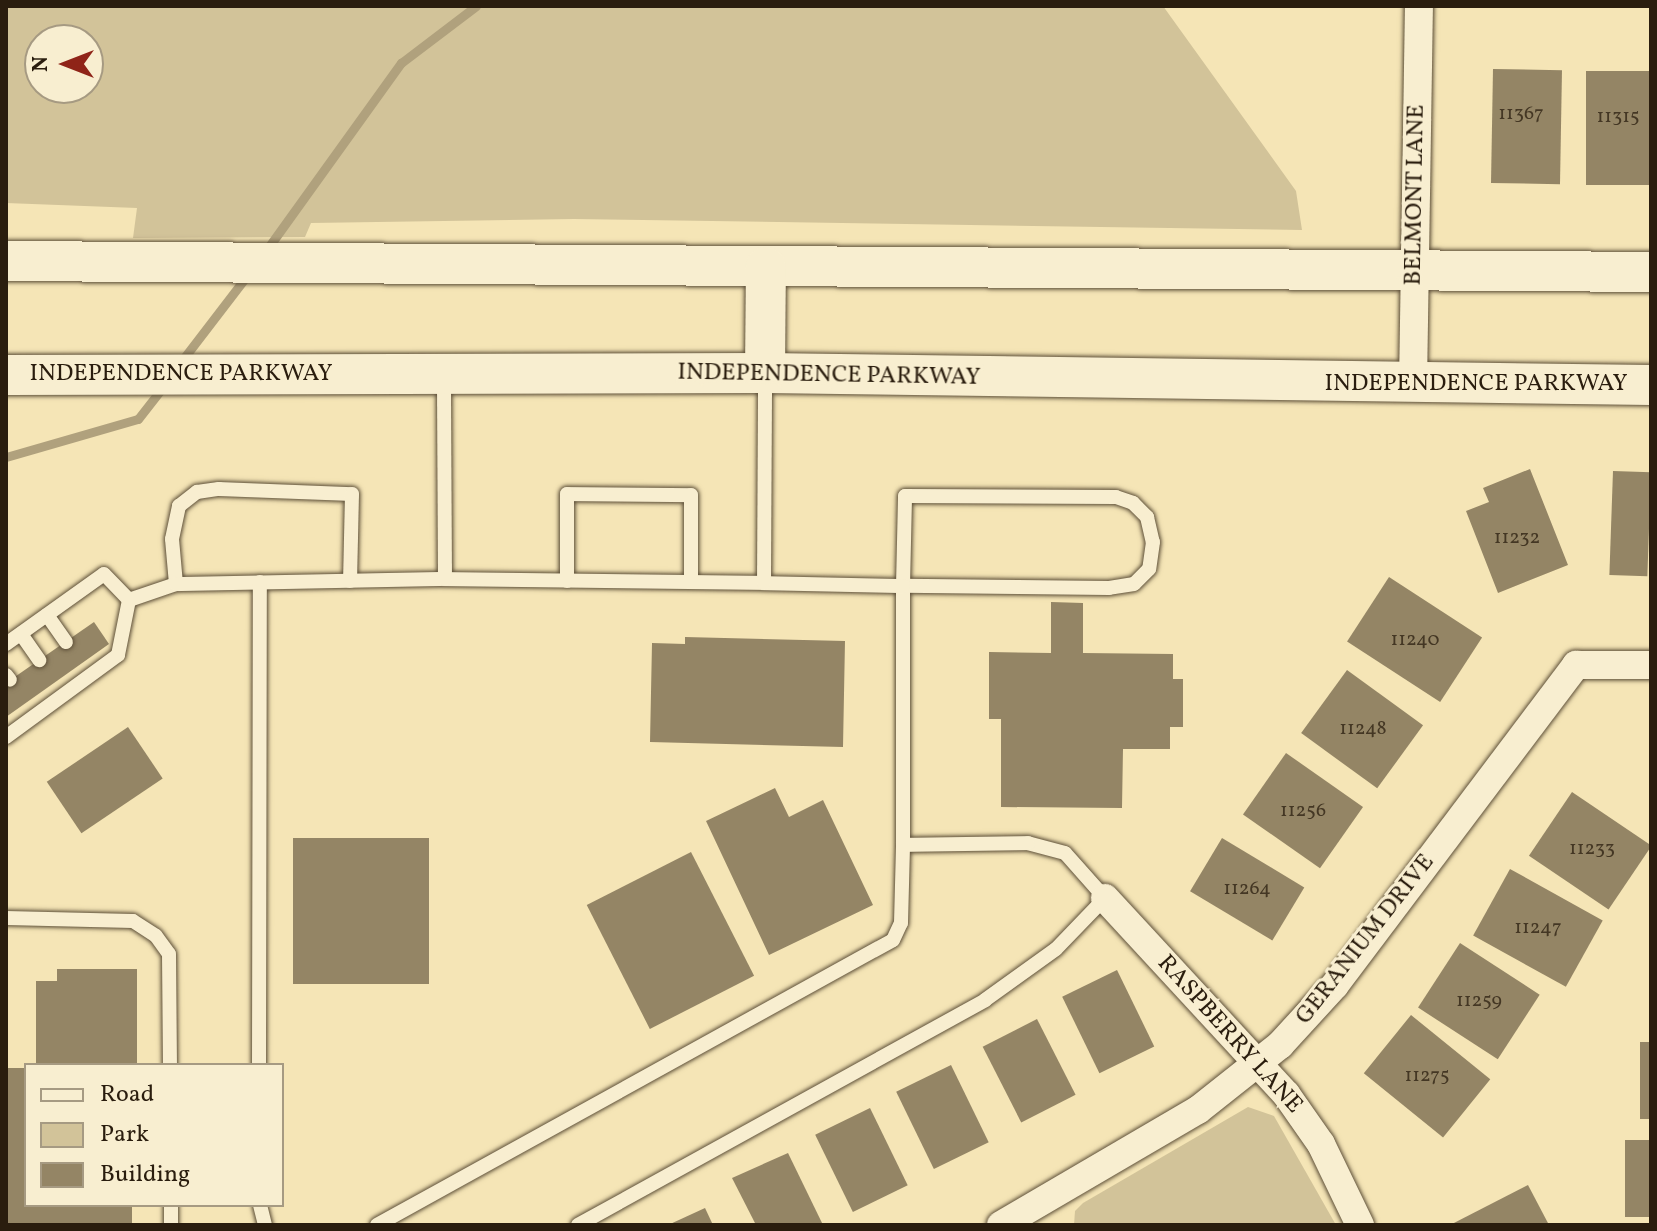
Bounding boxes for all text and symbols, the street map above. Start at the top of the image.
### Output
north arrow [24,24,104,104]
text: N [26,56,57,72]
house number: 11367 [1498,102,1544,126]
street label: BELMONT LANE [1400,104,1432,286]
house number: 11315 [1596,105,1640,129]
street label: INDEPENDENCE PARKWAY [677,359,981,393]
street label: INDEPENDENCE PARKWAY [29,361,333,389]
street label: INDEPENDENCE PARKWAY [1324,371,1628,399]
house number: 11232 [1494,526,1540,550]
house number: 11240 [1390,628,1440,652]
house number: 11248 [1339,717,1387,741]
house number: 11256 [1280,799,1326,823]
house number: 11233 [1569,837,1615,861]
street label: GERANIUM DRIVE [1291,849,1441,1031]
house number: 11264 [1223,877,1271,901]
house number: 11247 [1514,916,1562,940]
street label: RASPBERRY LANE [1150,950,1308,1120]
house number: 11259 [1456,989,1502,1013]
legend [24,1063,284,1207]
house number: 11275 [1404,1064,1450,1088]
text: Road [100,1078,154,1112]
text: Park [100,1118,149,1152]
text: Building [100,1158,190,1192]

